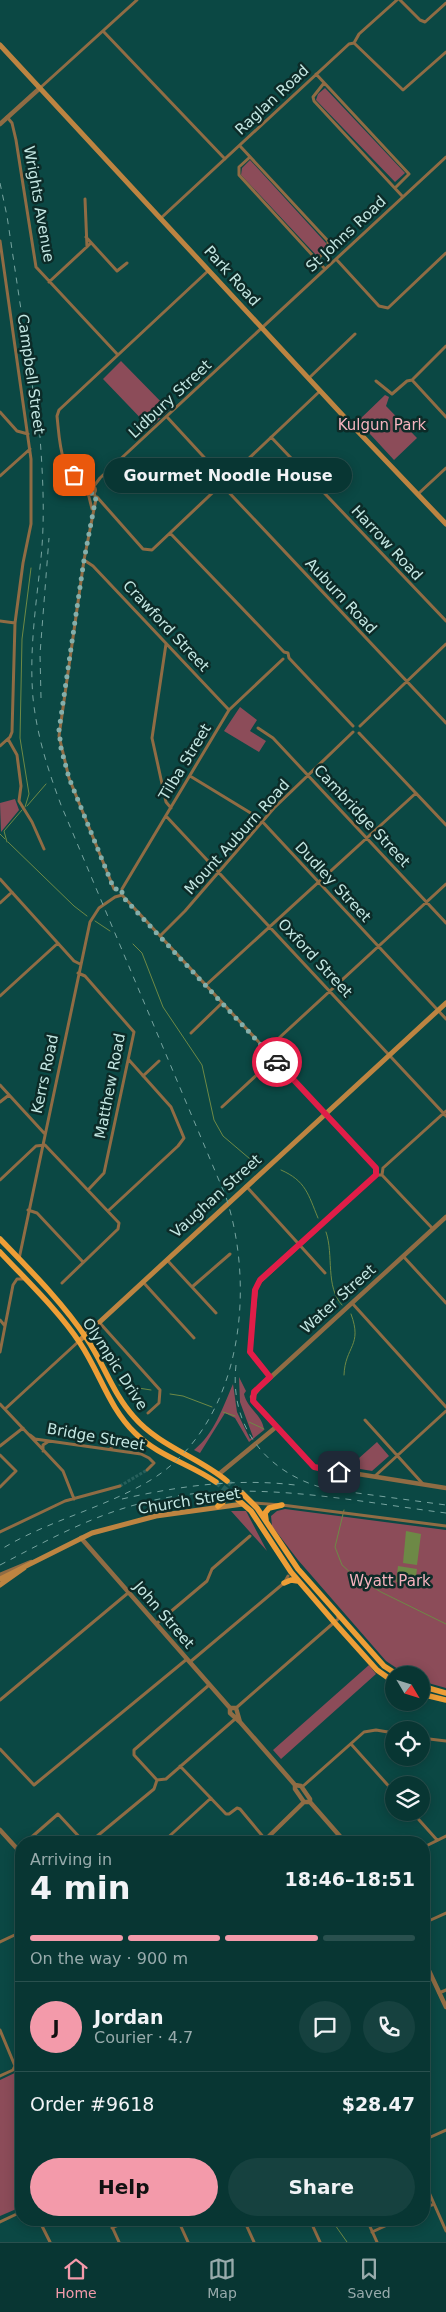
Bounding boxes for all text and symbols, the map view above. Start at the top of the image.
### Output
street label: Raglan Road [231,61,313,139]
street label: Wrights Avenue [20,144,58,264]
street label: St Johns Road [302,192,390,276]
street label: Park Road [200,242,264,310]
street label: Campbell Street [14,313,48,435]
street label: Lidbury Street [125,356,215,442]
park label: Kulgun Park [338,416,427,434]
pin [53,454,95,496]
callout: Gourmet Noodle House [104,458,352,492]
icon: bag [60,461,88,489]
text: Gourmet Noodle House [123,466,333,485]
street label: Harrow Road [348,502,426,584]
street label: Auburn Road [301,555,381,637]
street label: Crawford Street [119,577,213,675]
street label: Tilba Street [155,720,215,804]
street label: Cambridge Street [310,761,414,871]
street label: Mount Auburn Road [181,776,293,898]
street label: Dudley Street [291,838,375,926]
street label: Oxford Street [274,915,356,1001]
street label: Matthew Road [91,1032,129,1140]
street label: Kerrs Road [28,1033,62,1115]
courier [252,1037,302,1087]
icon: car [263,1048,291,1076]
street label: Vaughan Street [167,1150,265,1241]
street label: Water Street [297,1261,379,1337]
street label: Olympic Drive [79,1315,151,1413]
street label: Bridge Street [46,1420,147,1454]
pin [318,1451,360,1493]
icon: home [325,1458,353,1486]
street label: Church Street [137,1484,242,1518]
park label: Wyatt Park [349,1572,431,1590]
street label: John Street [129,1577,198,1652]
north arrow [385,1666,430,1711]
map controls [385,1666,430,1821]
button: locate [385,1721,430,1766]
button: layers [385,1776,430,1821]
text: Arriving in [30,1850,112,1869]
text: 18:46–18:51 [285,1868,415,1890]
text: 4 min [30,1869,131,1907]
text: On the way · 900 m [30,1949,188,1968]
button: chat [299,2001,351,2053]
button: phone [363,2001,415,2053]
text: Jordan [94,2006,163,2028]
text: J [52,2016,60,2038]
text: Courier · 4.7 [94,2028,193,2047]
text: Order #9618 [30,2093,154,2115]
text: $28.47 [342,2093,415,2115]
button: Help [30,2158,218,2216]
button: Share [228,2158,415,2216]
tab: Home [55,2255,97,2301]
tab: Map [207,2255,237,2301]
tab: Saved [347,2255,391,2301]

